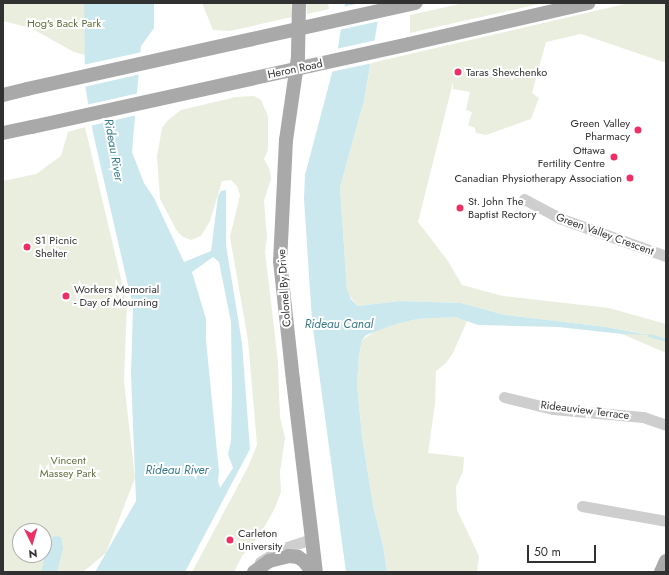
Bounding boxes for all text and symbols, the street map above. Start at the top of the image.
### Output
park label: Hog's Back Park [27,16,101,30]
street label: Heron Road [266,57,324,81]
place label: Taras Shevchenko [466,65,547,79]
marker: Taras Shevchenko [453,67,463,77]
place label: Green Valley Pharmacy [571,117,630,143]
water label: Rideau River [100,118,126,182]
marker: Green Valley Pharmacy [633,125,643,135]
place label: Ottawa Fertility Centre [538,144,605,170]
marker: Ottawa Fertility Centre [608,151,620,163]
place label: Canadian Physiotherapy Association [455,171,622,185]
marker: Canadian Physiotherapy Association [625,173,635,183]
place label: St. John The Baptist Rectory [468,195,536,221]
marker: St. John The Baptist Rectory [455,203,465,213]
street label: Green Valley Crescent [554,210,656,258]
place label: S1 Picnic Shelter [35,234,77,260]
marker: S1 Picnic Shelter [22,242,32,252]
street label: Colonel By Drive [275,249,293,327]
place label: Workers Memorial - Day of Mourning [74,283,159,309]
marker: Workers Memorial - Day of Mourning [61,291,71,301]
water label: Rideau Canal [305,318,373,332]
street label: Rideauview Terrace [540,398,630,422]
park label: Vincent Massey Park [40,454,96,480]
water label: Rideau River [145,464,209,478]
north arrow [12,523,52,563]
place label: Carleton University [238,527,282,553]
marker: Carleton University [225,535,235,545]
scale bar [529,537,598,563]
text: 50 m [534,543,561,561]
text: N [28,546,38,562]

